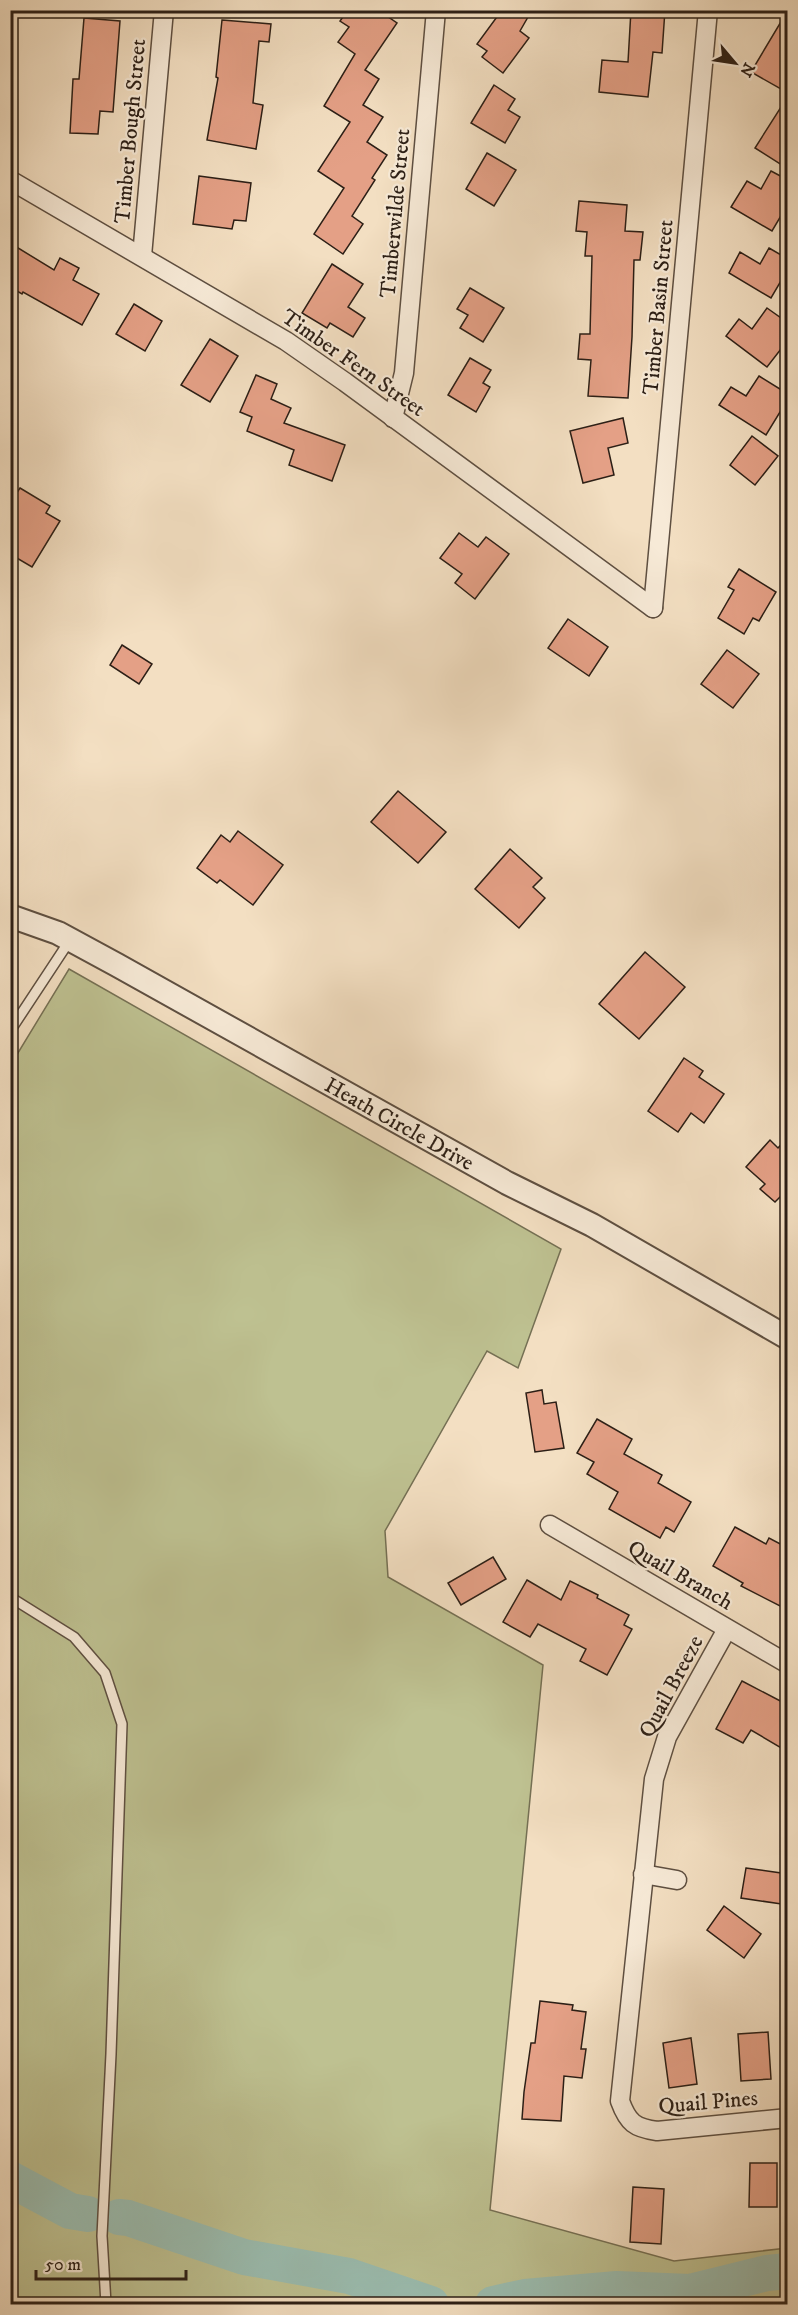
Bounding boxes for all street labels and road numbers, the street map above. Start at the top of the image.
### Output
street label: Timber Bough Street [109,38,152,225]
street label: Timberwilde Street [375,127,416,299]
street label: Timber Basin Street [637,219,680,396]
street label: Timber Fern Street [276,304,430,423]
street label: Heath Circle Drive [320,1072,479,1177]
street label: Quail Branch [623,1534,738,1616]
street label: Quail Breeze [633,1631,710,1743]
street label: Quail Pines [657,2085,759,2120]

